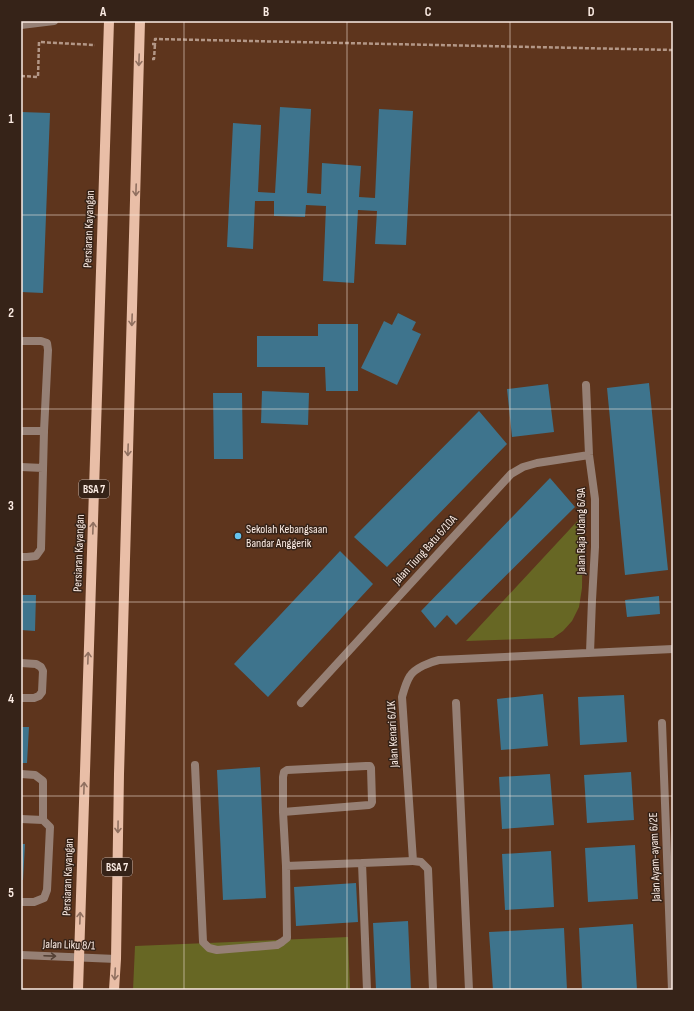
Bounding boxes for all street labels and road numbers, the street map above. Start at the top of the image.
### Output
street label: Persiaran Kayangan [80,190,98,268]
road number: BSA 7 [79,480,109,498]
street label: Jalan Raja Udang 6/9A [574,487,589,575]
street label: Jalan Tiung Batu 6/10A [389,511,461,589]
street label: Persiaran Kayangan [70,514,88,592]
street label: Jalan Kenari 6/1K [384,700,402,769]
street label: Jalan Ayam-ayam 6/2E [646,812,664,903]
street label: Persiaran Kayangan [59,838,77,916]
road number: BSA 7 [102,858,132,876]
street label: Jalan Liku 8/1 [42,937,96,953]

